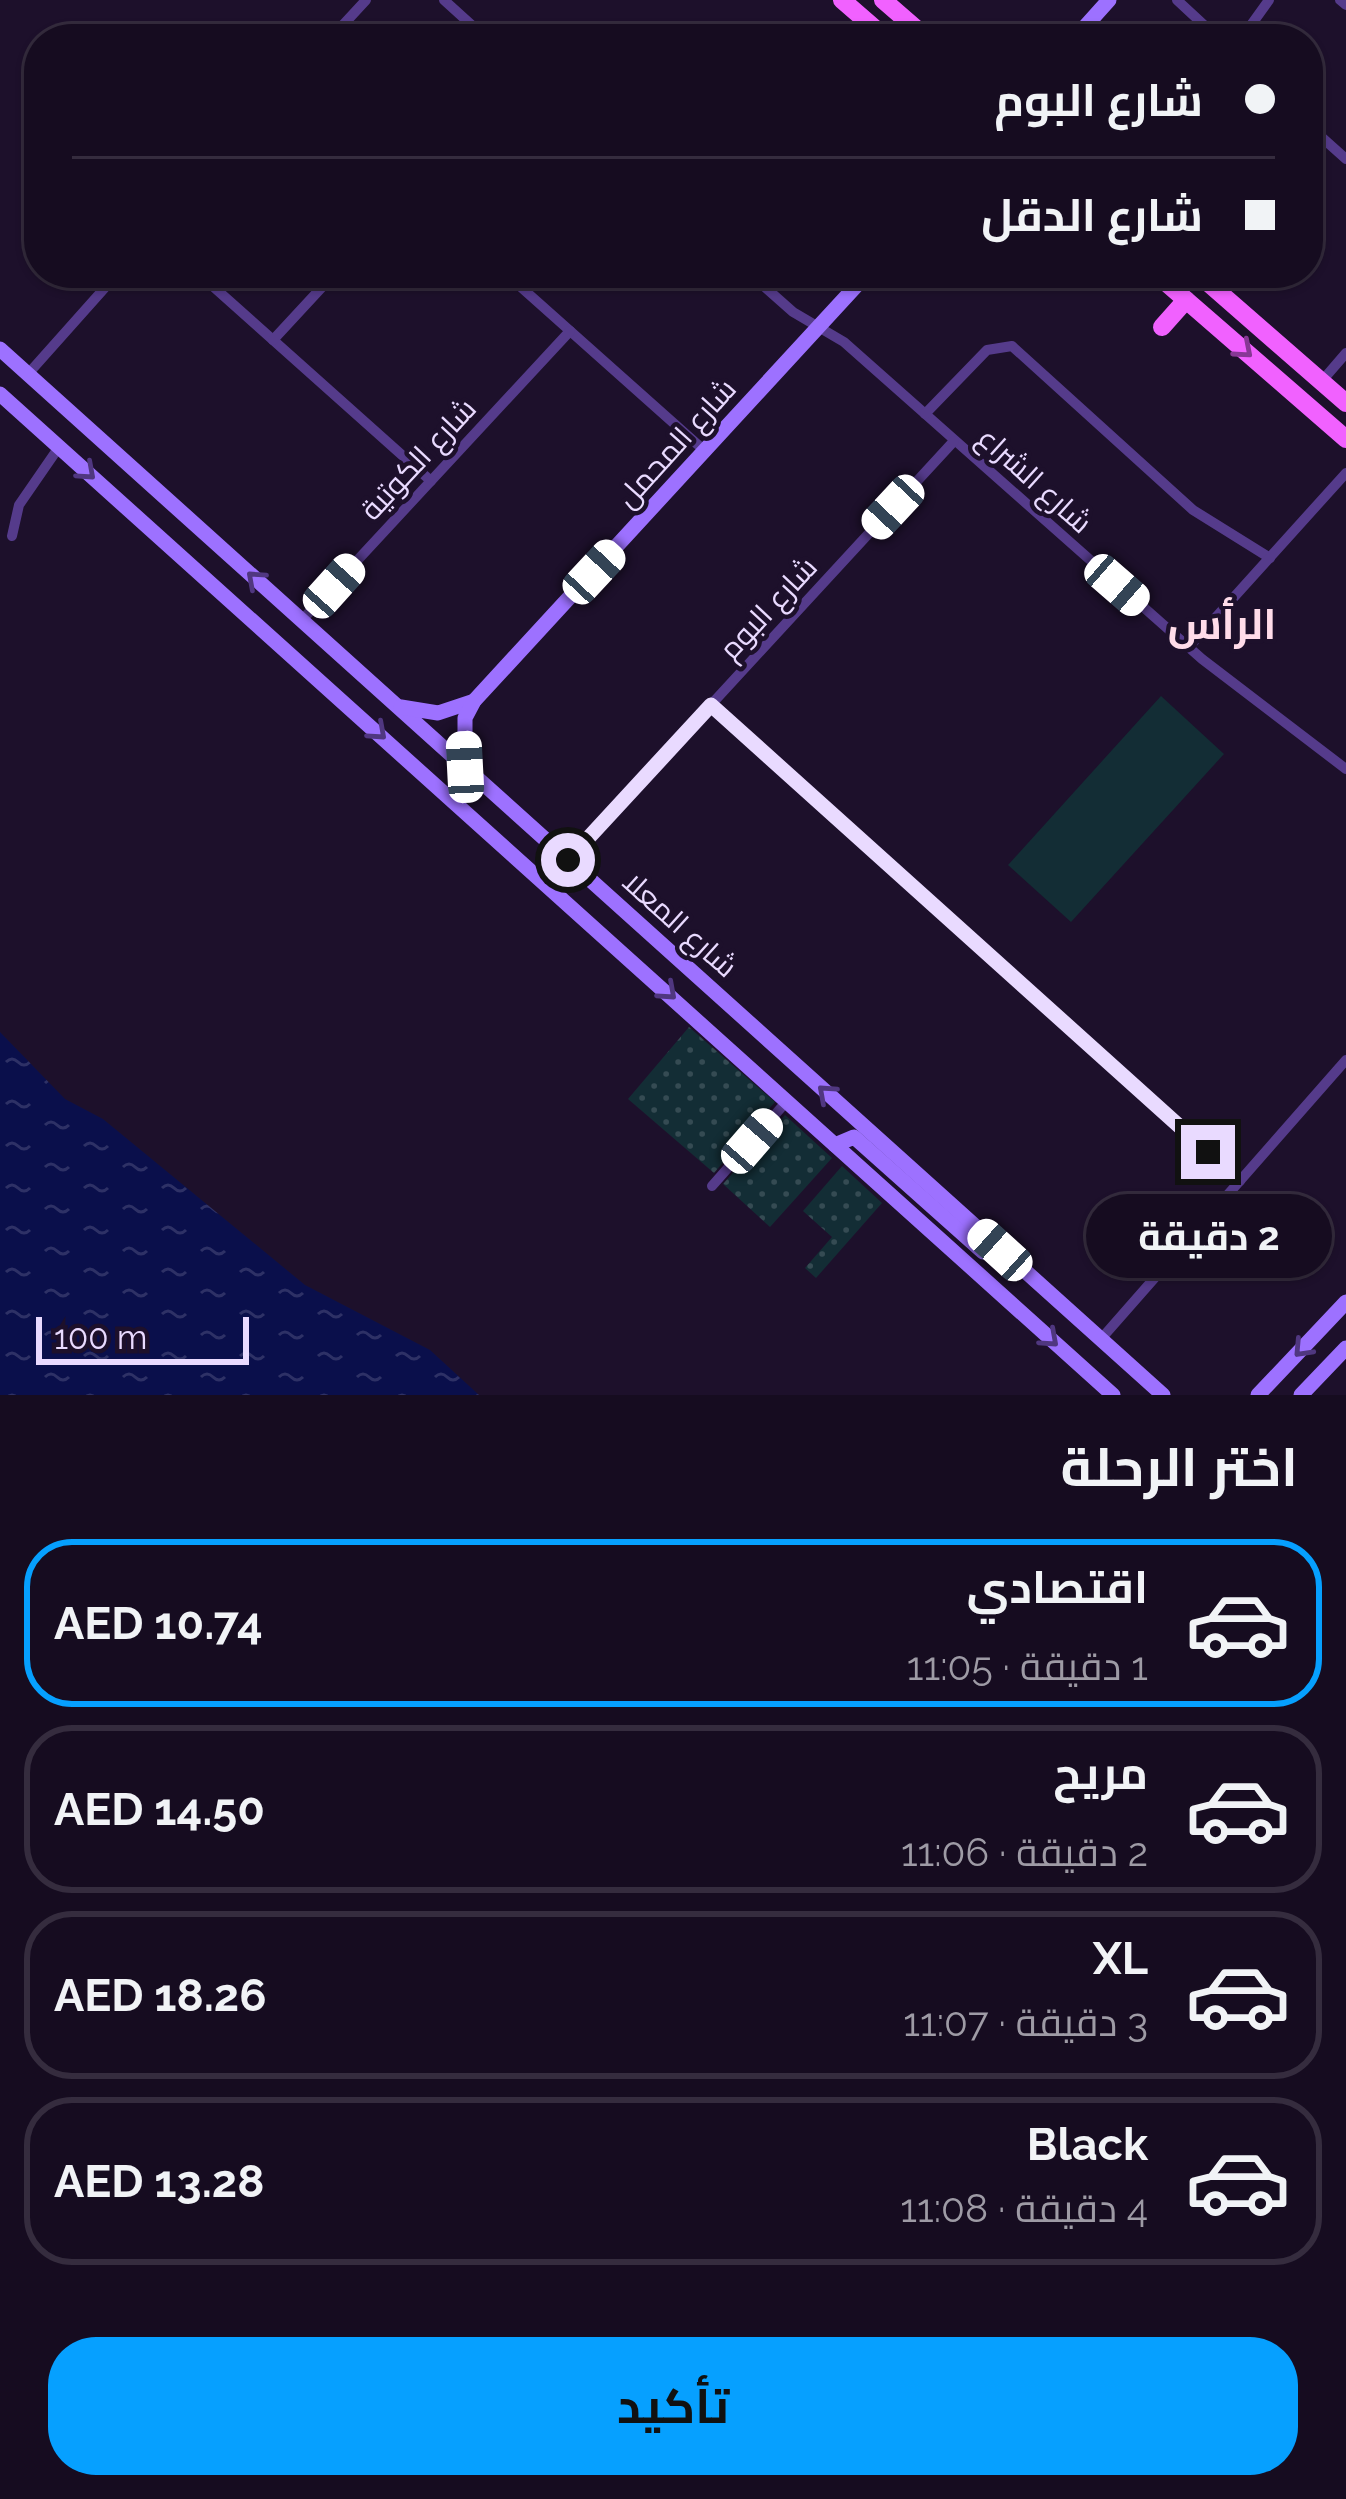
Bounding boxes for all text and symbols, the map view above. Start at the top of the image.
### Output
text: شارع البوم [994,74,1203,127]
text: شارع الدقل [981,189,1203,242]
one-way arrow [1230,336,1251,357]
street label: شارع المحمل [609,371,745,517]
street label: شارع الكوتية [353,391,485,529]
street label: شارع الشراع [969,420,1099,542]
one-way arrow [73,458,95,479]
car [855,468,931,546]
car [556,533,632,611]
car [297,547,371,625]
car [1078,548,1156,622]
street label: شارع البوم [712,550,826,668]
one-way arrow [248,572,269,593]
district label: الرأس [1168,597,1276,649]
one-way arrow [364,718,385,739]
car [445,730,485,804]
route start [541,833,595,887]
street label: شارع المعلا [614,864,744,987]
one-way arrow [654,978,676,999]
one-way arrow [819,1086,840,1107]
car [715,1102,789,1180]
route end [1181,1125,1235,1179]
callout: 2 دقيقة [1085,1194,1331,1278]
car [961,1213,1039,1287]
text: 2 دقيقة [1138,1213,1280,1259]
scale bar [36,1311,249,1364]
text: 100 m [54,1318,147,1357]
one-way arrow [1037,1325,1058,1346]
one-way arrow [1295,1335,1316,1356]
text: اختر الرحلة [1061,1435,1298,1499]
text: اقتصادي [967,1561,1148,1614]
icon: car [1184,1569,1292,1677]
text: AED 10.74 [54,1597,263,1650]
text: 1 دقيقة · 11:05 [907,1643,1148,1689]
text: مريح [1053,1747,1148,1800]
icon: car [1184,1755,1292,1863]
text: AED 14.50 [54,1783,265,1836]
text: 2 دقيقة · 11:06 [901,1829,1148,1875]
text: XL [1093,1932,1148,1985]
icon: car [1184,1941,1292,2049]
text: AED 18.26 [54,1969,267,2022]
text: 3 دقيقة · 11:07 [903,1999,1148,2045]
text: Black [1027,2118,1148,2171]
icon: car [1184,2127,1292,2235]
text: AED 13.28 [54,2155,264,2208]
text: 4 دقيقة · 11:08 [900,2185,1148,2231]
button: تأكيد [48,2337,1298,2475]

